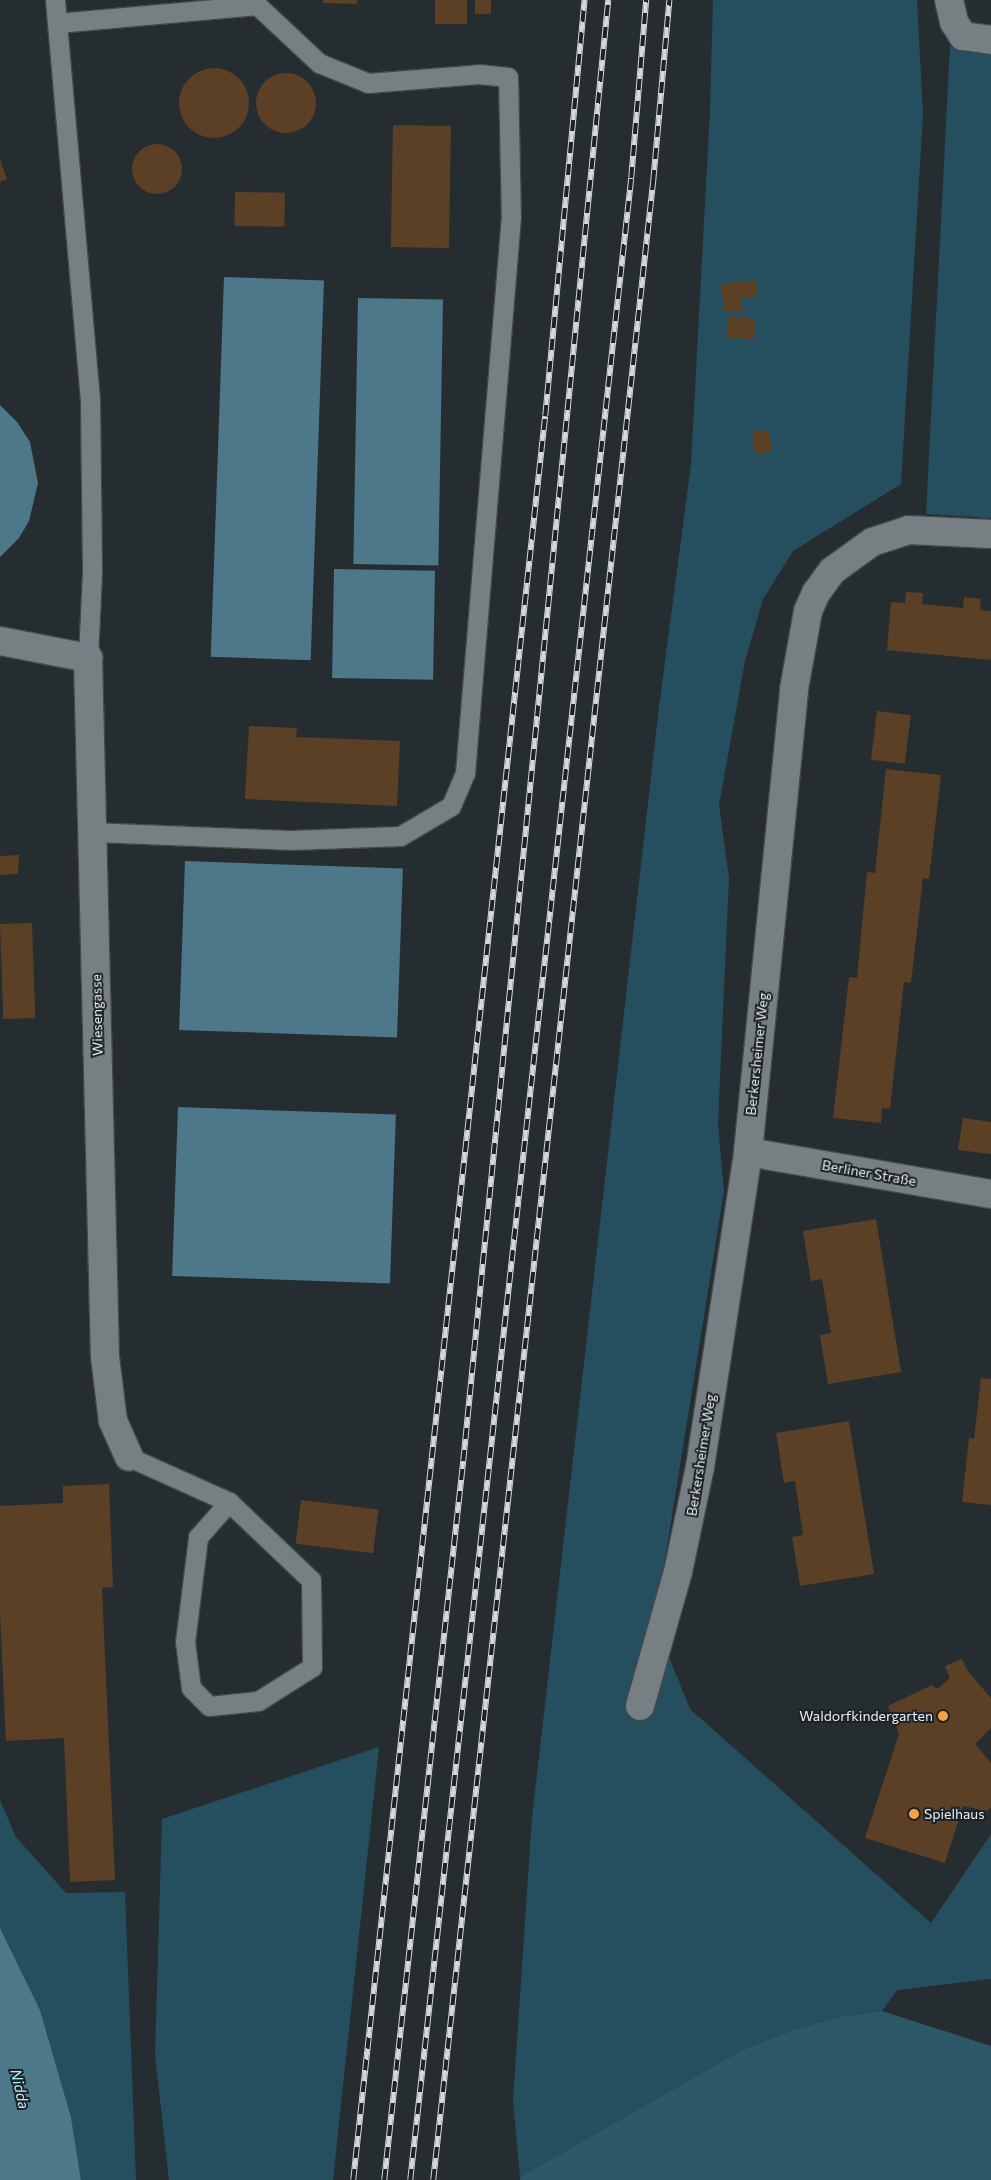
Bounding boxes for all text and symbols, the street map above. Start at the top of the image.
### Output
street label: Wiesengasse [88,974,106,1056]
street label: Berkersheimer Weg [742,992,772,1116]
street label: Berliner Straße [821,1156,917,1190]
street label: Berkersheimer Weg [683,1393,719,1517]
place label: Waldorfkindergarten [799,1708,933,1724]
marker: Waldorfkindergarten [937,1710,949,1722]
place label: Spielhaus [924,1806,985,1822]
marker: Spielhaus [908,1808,920,1820]
water label: Nidda [7,2067,33,2111]

